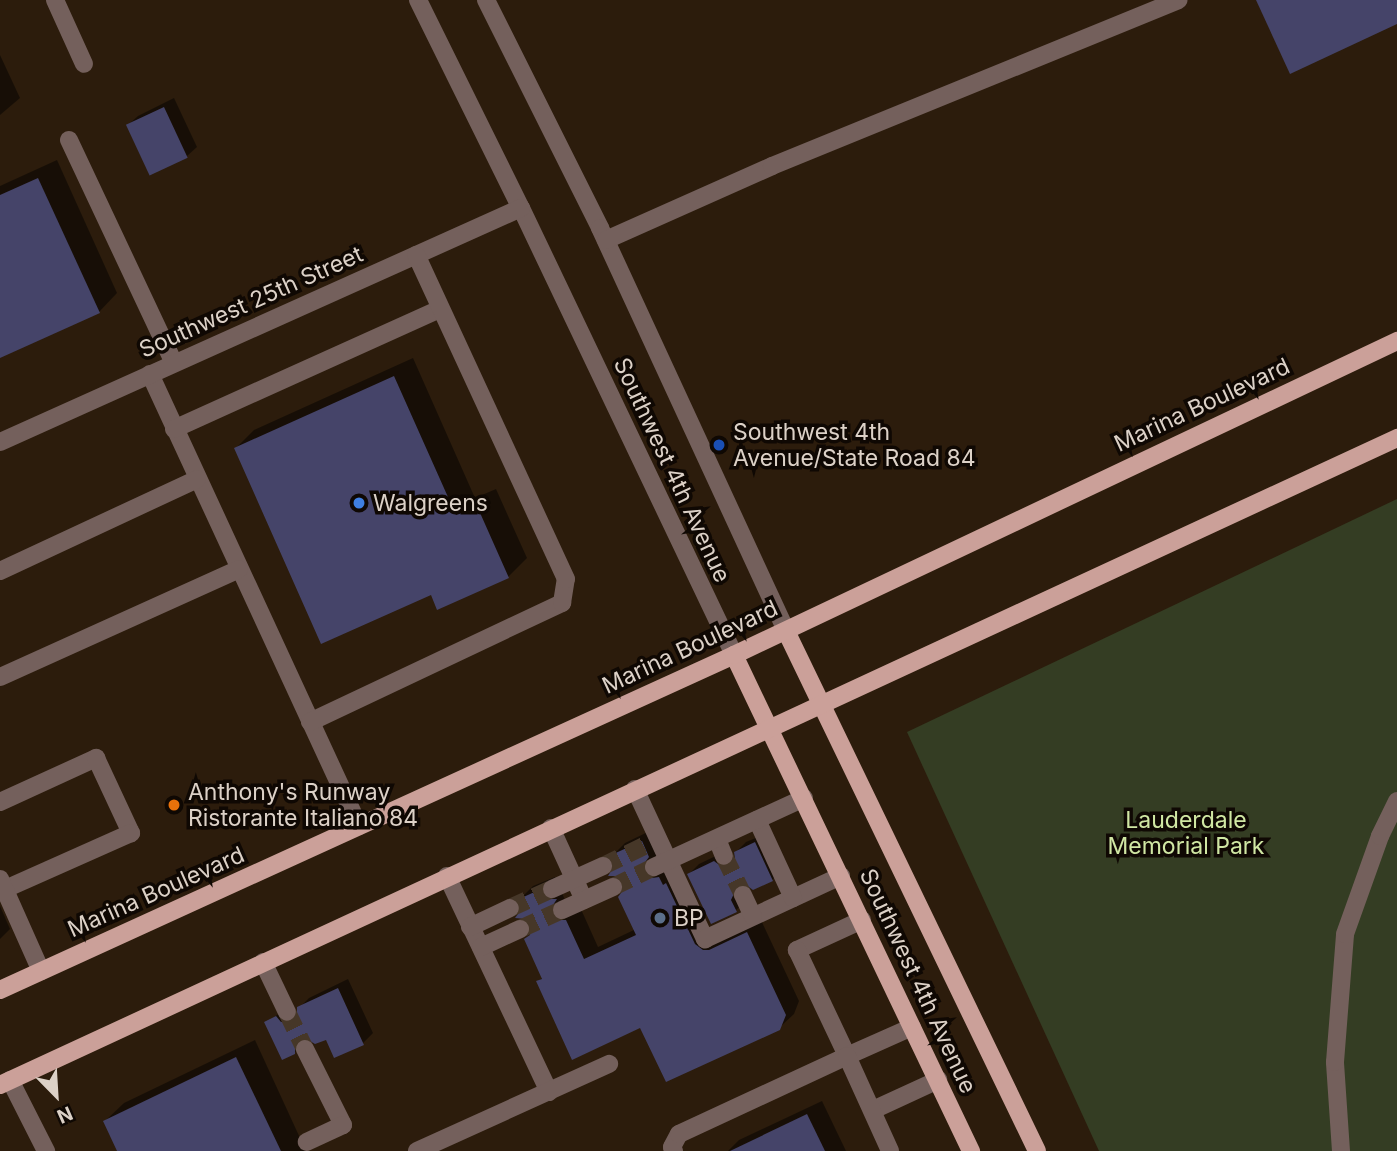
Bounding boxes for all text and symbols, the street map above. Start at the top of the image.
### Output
street label: Southwest 25th Street [135,240,367,364]
street label: Marina Boulevard [1110,352,1294,458]
street label: Southwest 4th Avenue [608,353,736,587]
place label: Southwest 4th Avenue/State Road 84 [733,418,976,472]
marker: Southwest 4th Avenue/State Road 84 [711,437,727,453]
place label: Walgreens [373,489,488,517]
marker: Walgreens [351,495,367,511]
street label: Marina Boulevard [598,594,782,700]
place label: Anthony's Runway Ristorante Italiano 84 [188,778,418,832]
marker: Anthony's Runway Ristorante Italiano 84 [166,797,182,813]
park label: Lauderdale Memorial Park [1108,806,1264,860]
street label: Marina Boulevard [63,841,249,943]
street label: Southwest 4th Avenue [854,864,982,1098]
place label: BP [674,904,704,932]
marker: BP [652,910,668,926]
north arrow [21,1060,91,1130]
text: N [53,1101,76,1128]

